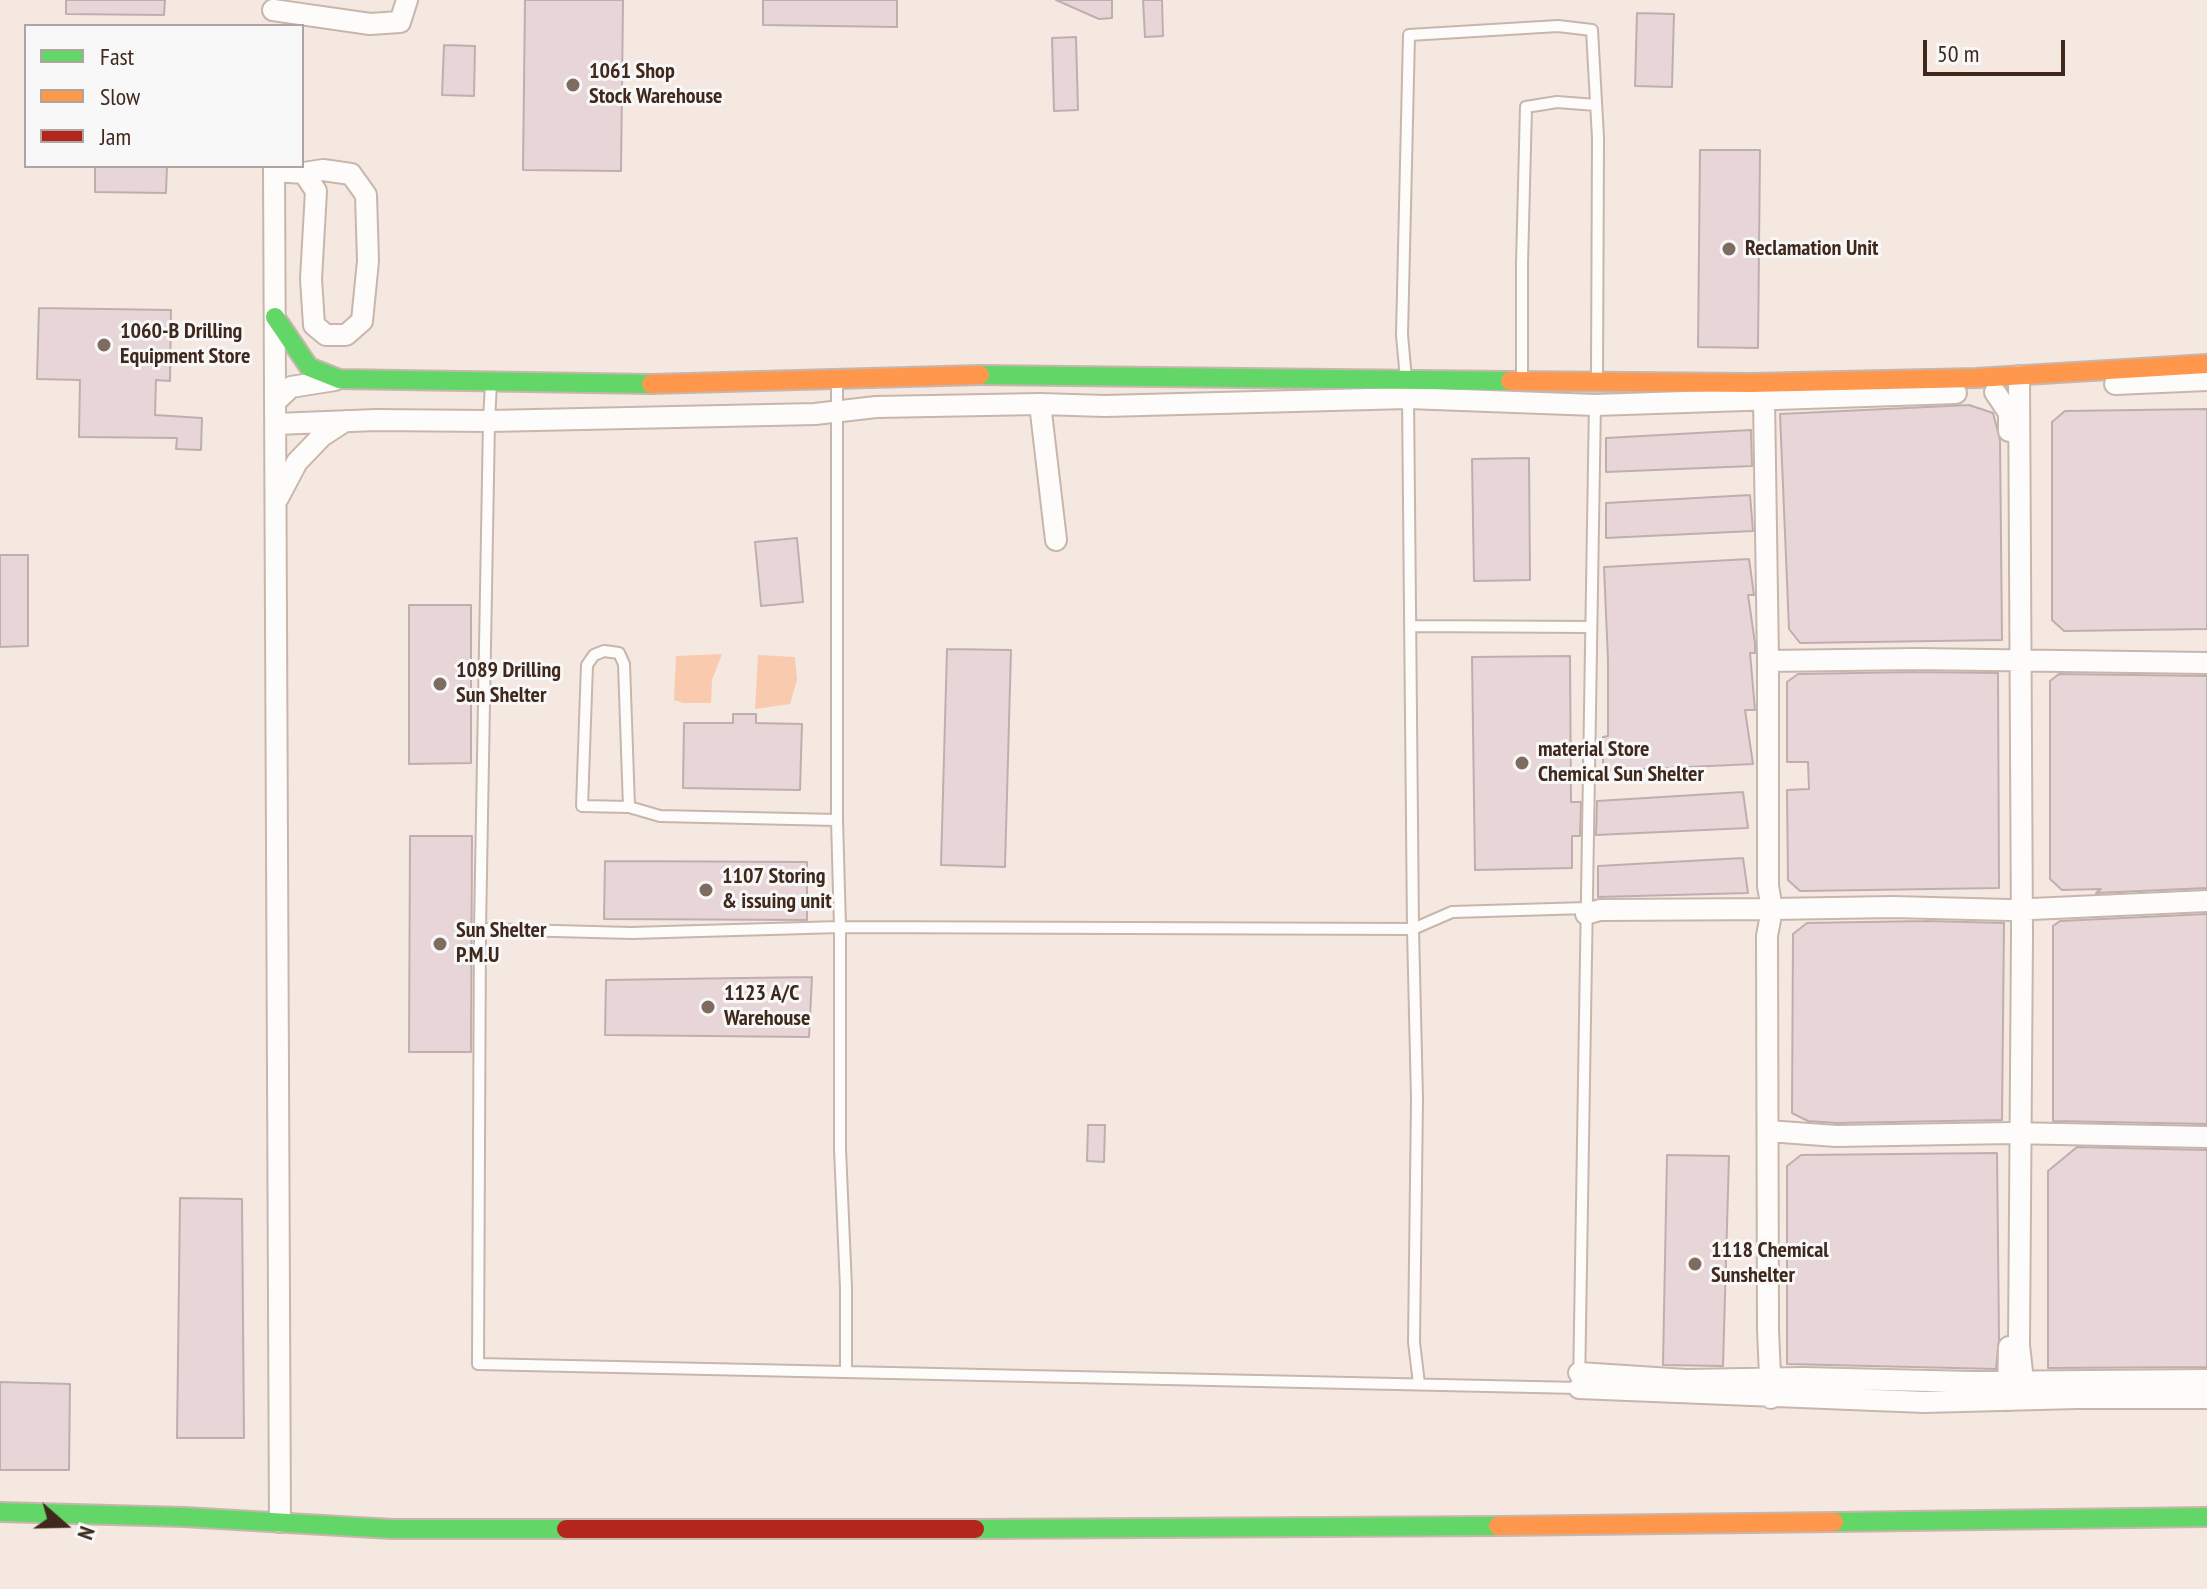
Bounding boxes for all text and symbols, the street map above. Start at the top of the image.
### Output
legend [24,24,304,168]
scale bar [1927,24,2069,74]
text: 50 m [1937,38,1979,69]
text: Fast [100,41,134,72]
place label: 1061 Shop Stock Warehouse [589,59,723,110]
marker: 1061 Shop Stock Warehouse [564,76,582,94]
text: Slow [100,81,140,112]
text: Jam [100,121,131,152]
place label: Reclamation Unit [1745,236,1878,262]
marker: Reclamation Unit [1720,240,1738,258]
place label: 1060-B Drilling Equipment Store [120,319,250,370]
marker: 1060-B Drilling Equipment Store [95,336,113,354]
place label: 1089 Drilling Sun Shelter [456,658,561,710]
marker: 1089 Drilling Sun Shelter [431,675,449,693]
place label: material Store Chemical Sun Shelter [1538,737,1704,788]
marker: material Store Chemical Sun Shelter [1513,754,1531,772]
place label: 1107 Storing & issuing unit [722,864,832,916]
marker: 1107 Storing & issuing unit [697,881,715,899]
place label: Sun Shelter P.M.U [456,918,546,970]
marker: Sun Shelter P.M.U [431,935,449,953]
place label: 1123 A/C Warehouse [724,981,810,1032]
marker: 1123 A/C Warehouse [699,998,717,1016]
place label: 1118 Chemical Sunshelter [1711,1238,1829,1290]
marker: 1118 Chemical Sunshelter [1686,1255,1704,1273]
north arrow [24,1485,104,1565]
text: N [71,1523,102,1544]

